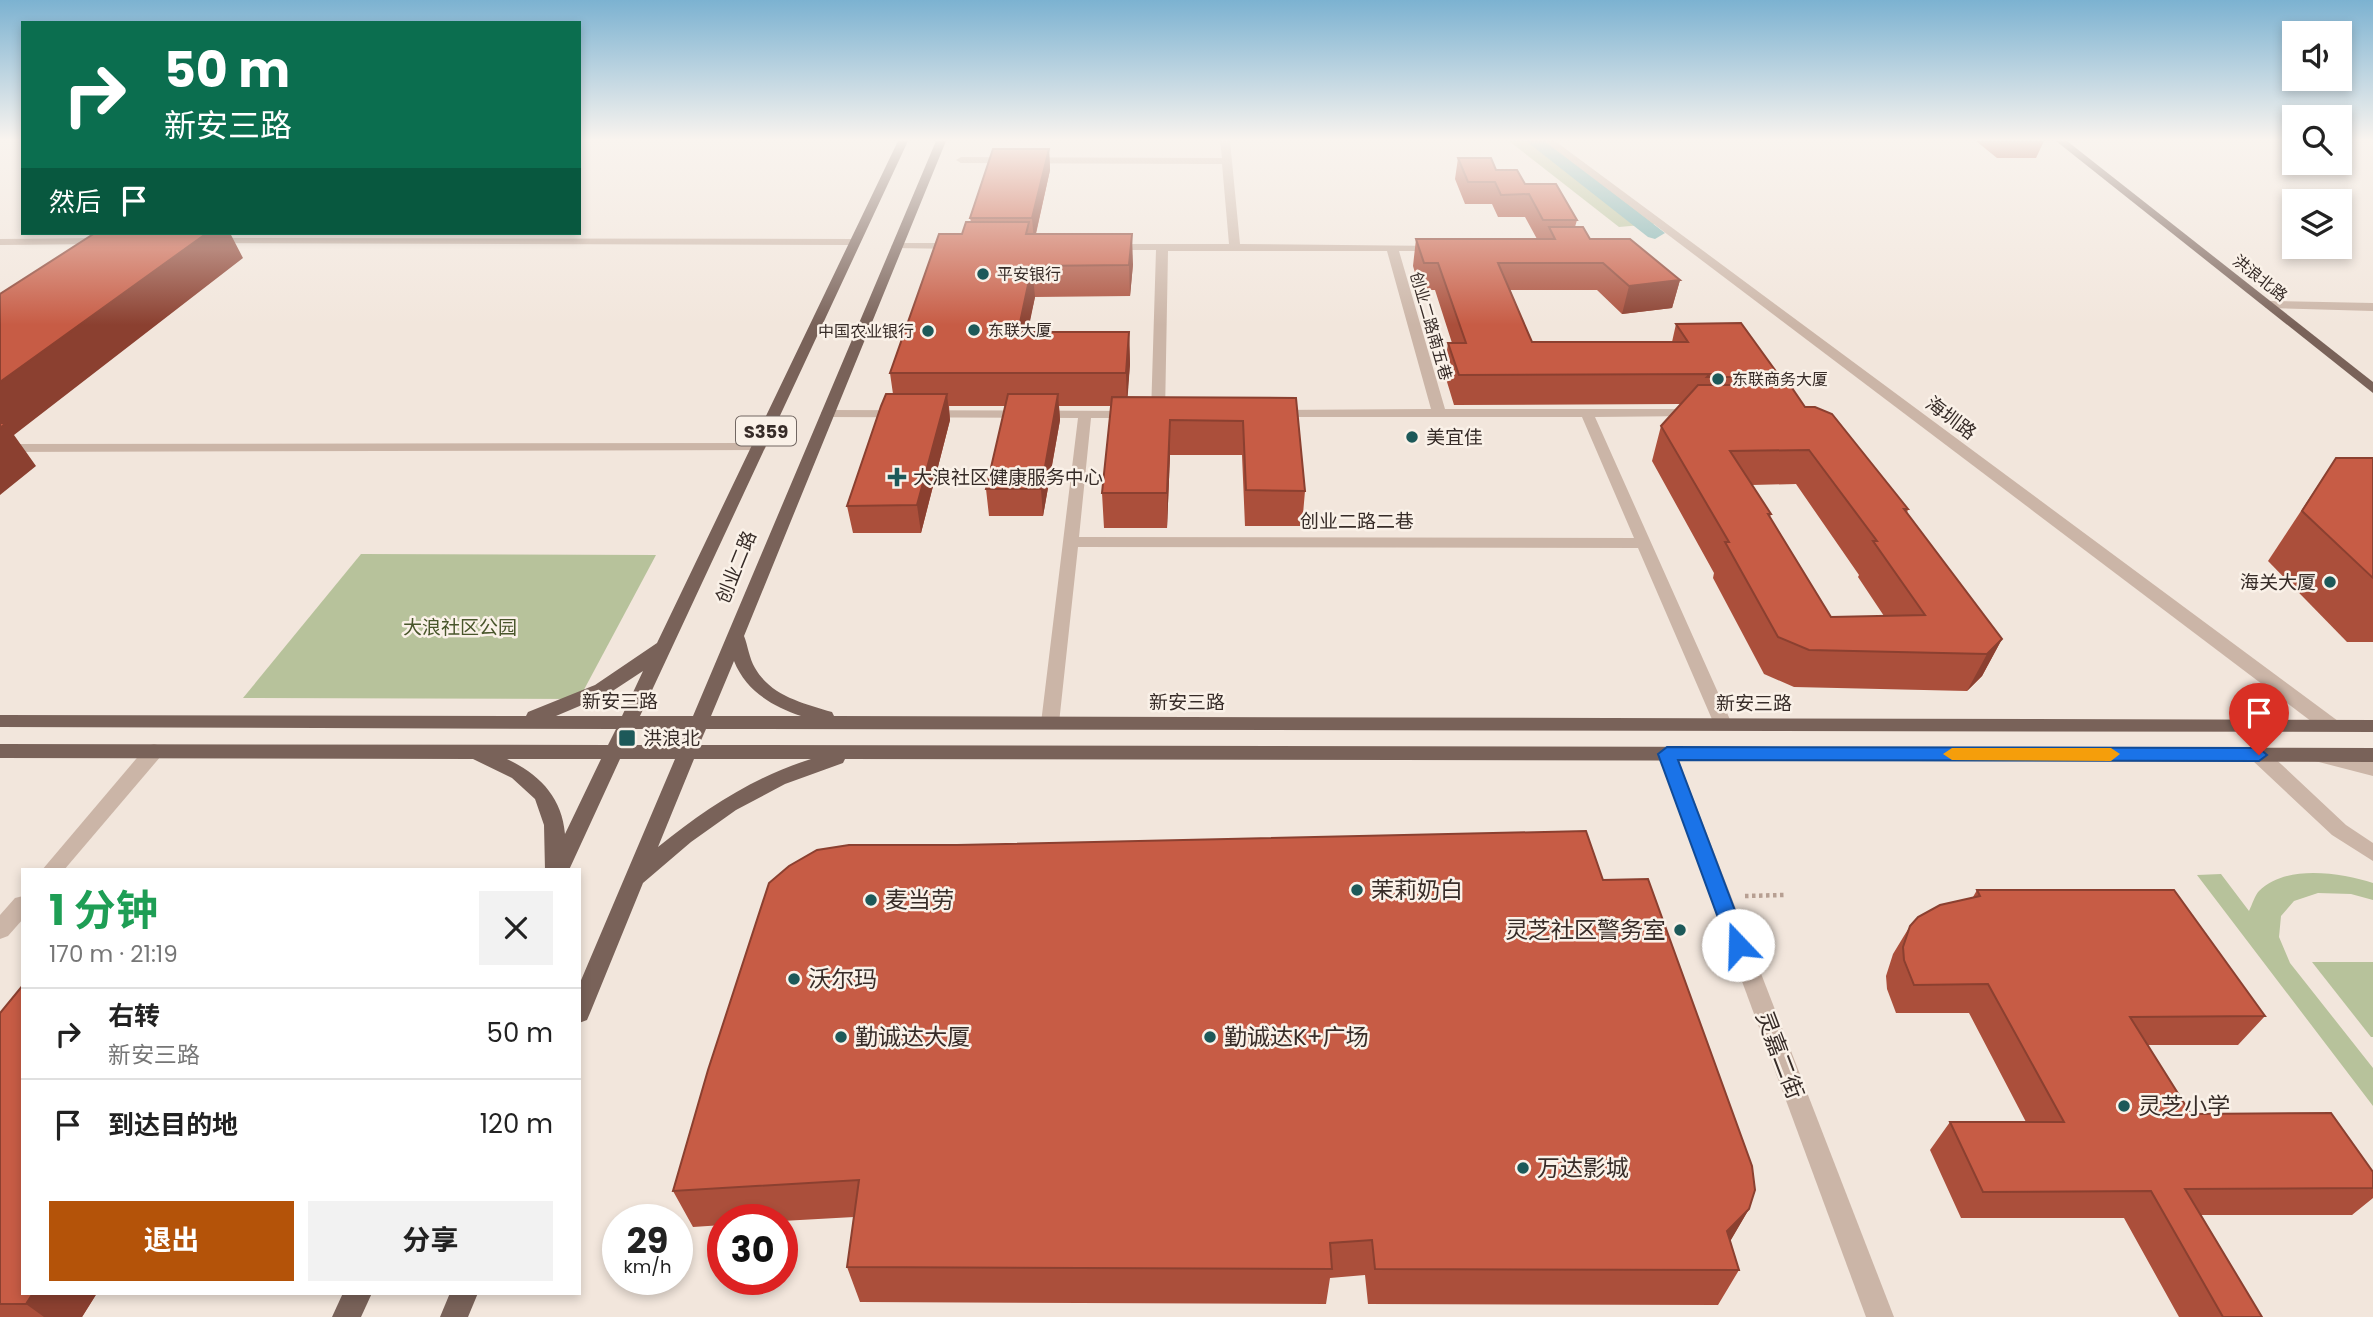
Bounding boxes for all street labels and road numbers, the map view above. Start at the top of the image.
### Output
street label: 洪浪北路 [2228,249,2292,307]
street label: 创业二路南五巷 [1405,269,1457,383]
street label: 海圳路 [1920,390,1982,446]
road number: S359 [736,416,796,446]
street label: 创业二路二巷 [1300,508,1414,535]
street label: 创业二路 [709,527,763,607]
street label: 新安三路 [582,688,658,715]
street label: 新安三路 [1149,689,1225,716]
street label: 新安三路 [1716,690,1792,717]
street label: 灵嘉二街 [1749,1006,1811,1104]

